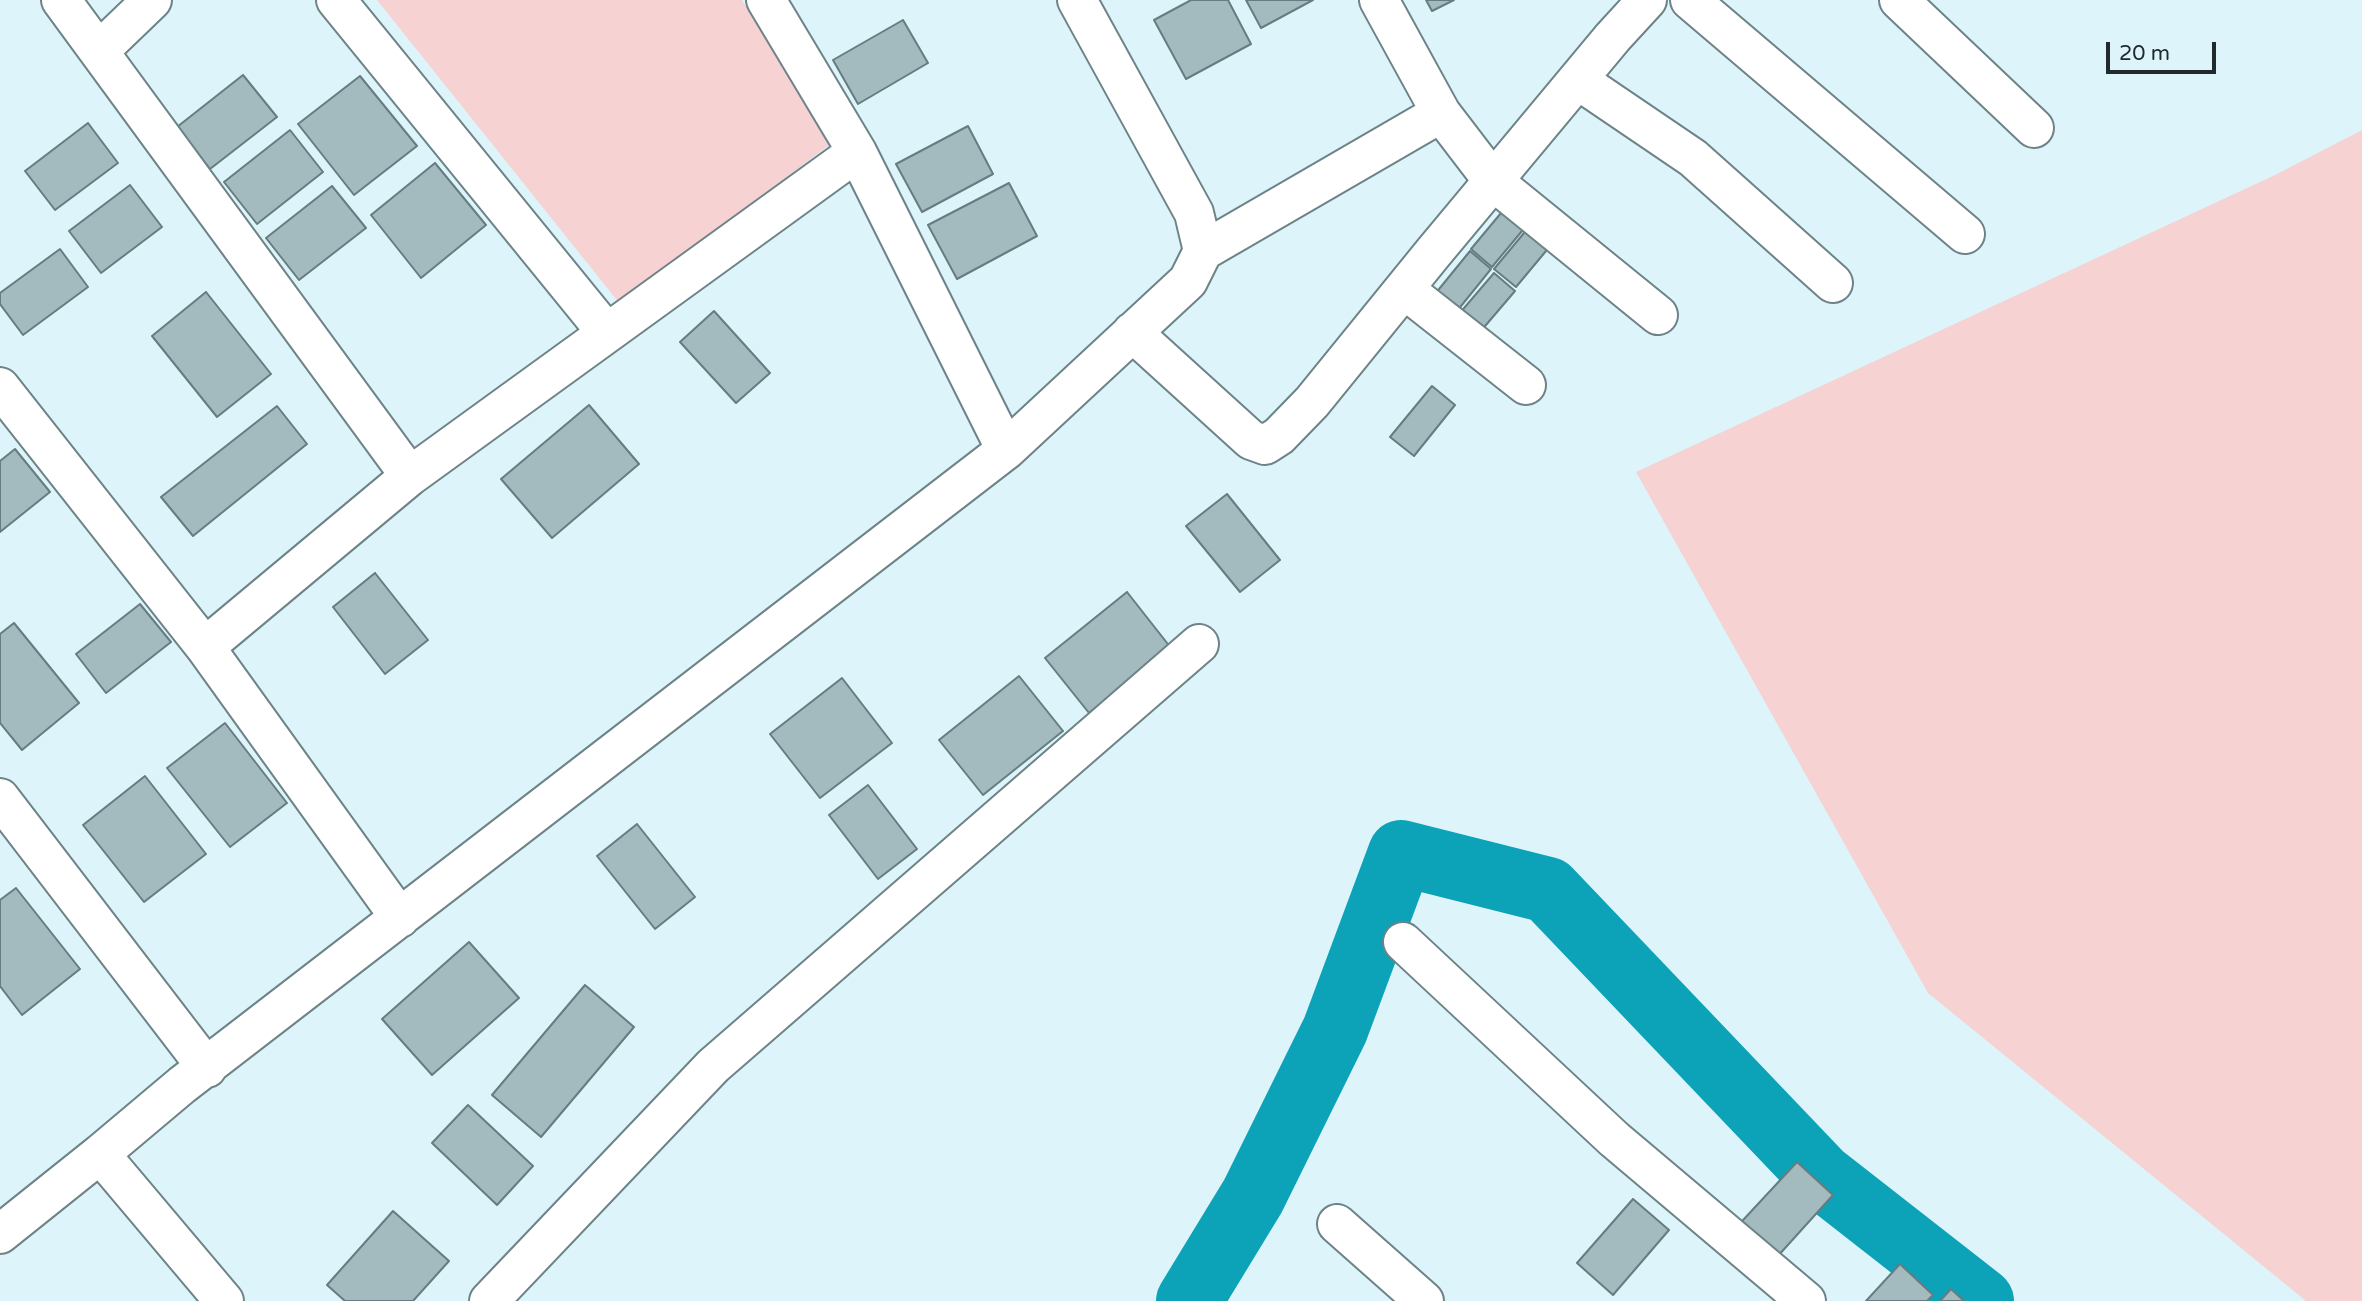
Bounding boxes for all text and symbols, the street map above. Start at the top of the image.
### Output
scale bar [2110,28,2220,72]
text: 20 m [2119,41,2170,66]

